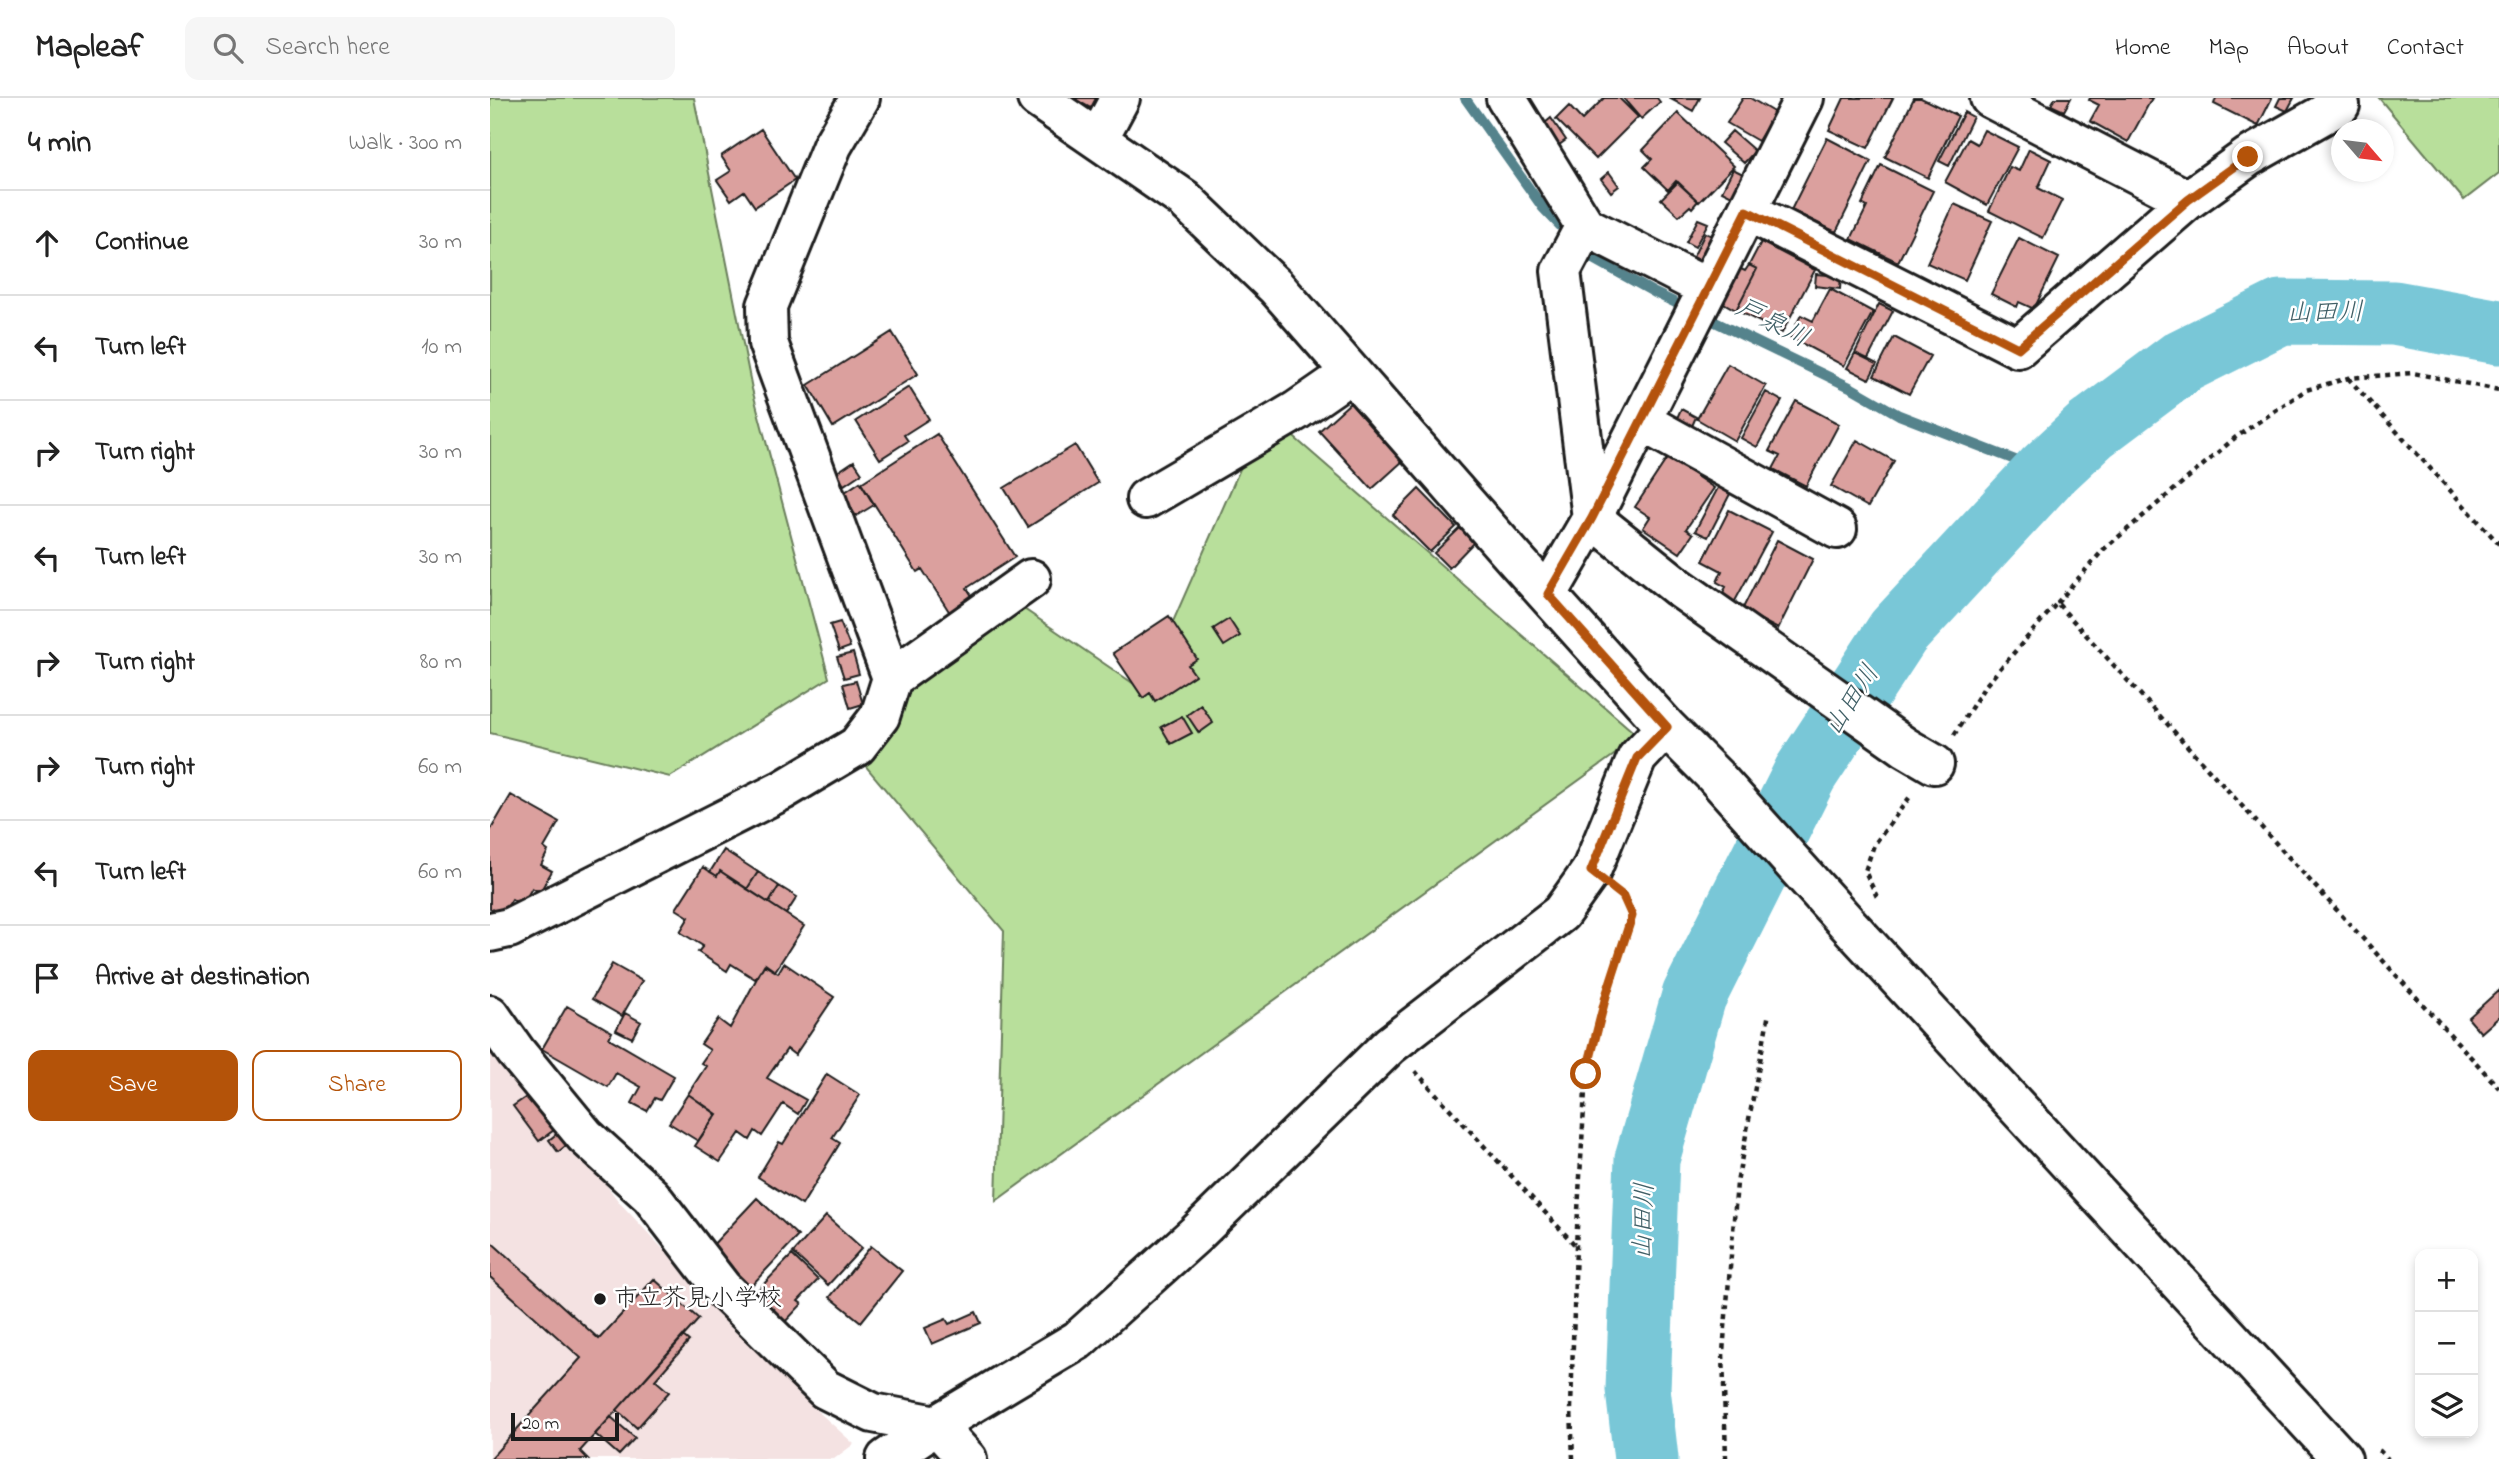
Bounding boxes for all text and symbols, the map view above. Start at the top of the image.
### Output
search box [185,17,675,80]
text: Mapleaf [35,24,143,72]
icon: search [209,29,247,67]
text: Search here [265,29,390,67]
text: Home [2115,31,2171,66]
text: Map [2209,31,2249,66]
text: About [2287,31,2349,66]
text: Contact [2387,31,2464,66]
north arrow [2331,119,2394,182]
text: 4 min [28,122,91,166]
text: Walk · 300 m [348,127,462,160]
route end [2232,141,2263,172]
icon: ahead [28,224,66,262]
text: Continue [95,224,188,262]
text: 30 m [419,226,462,259]
water label: 戸泉川 [1729,289,1815,359]
water label: 山田川 [2286,294,2364,334]
icon: left [28,329,66,367]
text: Turn left [95,329,186,367]
text: 10 m [421,331,462,364]
icon: right [28,434,66,472]
text: Turn right [95,434,195,472]
text: 30 m [419,436,462,469]
icon: left [28,539,66,577]
text: Turn left [95,539,186,577]
text: 30 m [419,541,462,574]
icon: right [28,644,66,682]
text: Turn right [95,644,195,682]
text: 80 m [420,646,462,679]
water label: 山田川 [1816,658,1890,744]
icon: right [28,749,66,787]
text: Turn right [95,749,195,787]
text: 60 m [418,751,462,784]
icon: left [28,854,66,892]
text: Turn left [95,854,186,892]
text: 60 m [418,856,462,889]
icon: arrive [28,959,66,997]
text: Arrive at destination [95,959,310,997]
button: Save [28,1050,238,1121]
button: Share [252,1050,462,1121]
route start [1570,1058,1601,1089]
water label: 山田川 [1625,1181,1665,1261]
map controls [2415,1249,2478,1438]
button: + [2415,1249,2478,1312]
place label: 市立芥見小学校 [614,1282,782,1317]
marker: 市立芥見小学校 [592,1291,608,1307]
button: − [2415,1312,2478,1375]
button: layers [2415,1375,2478,1438]
scale bar [511,1410,620,1442]
text: 20 m [522,1411,559,1438]

